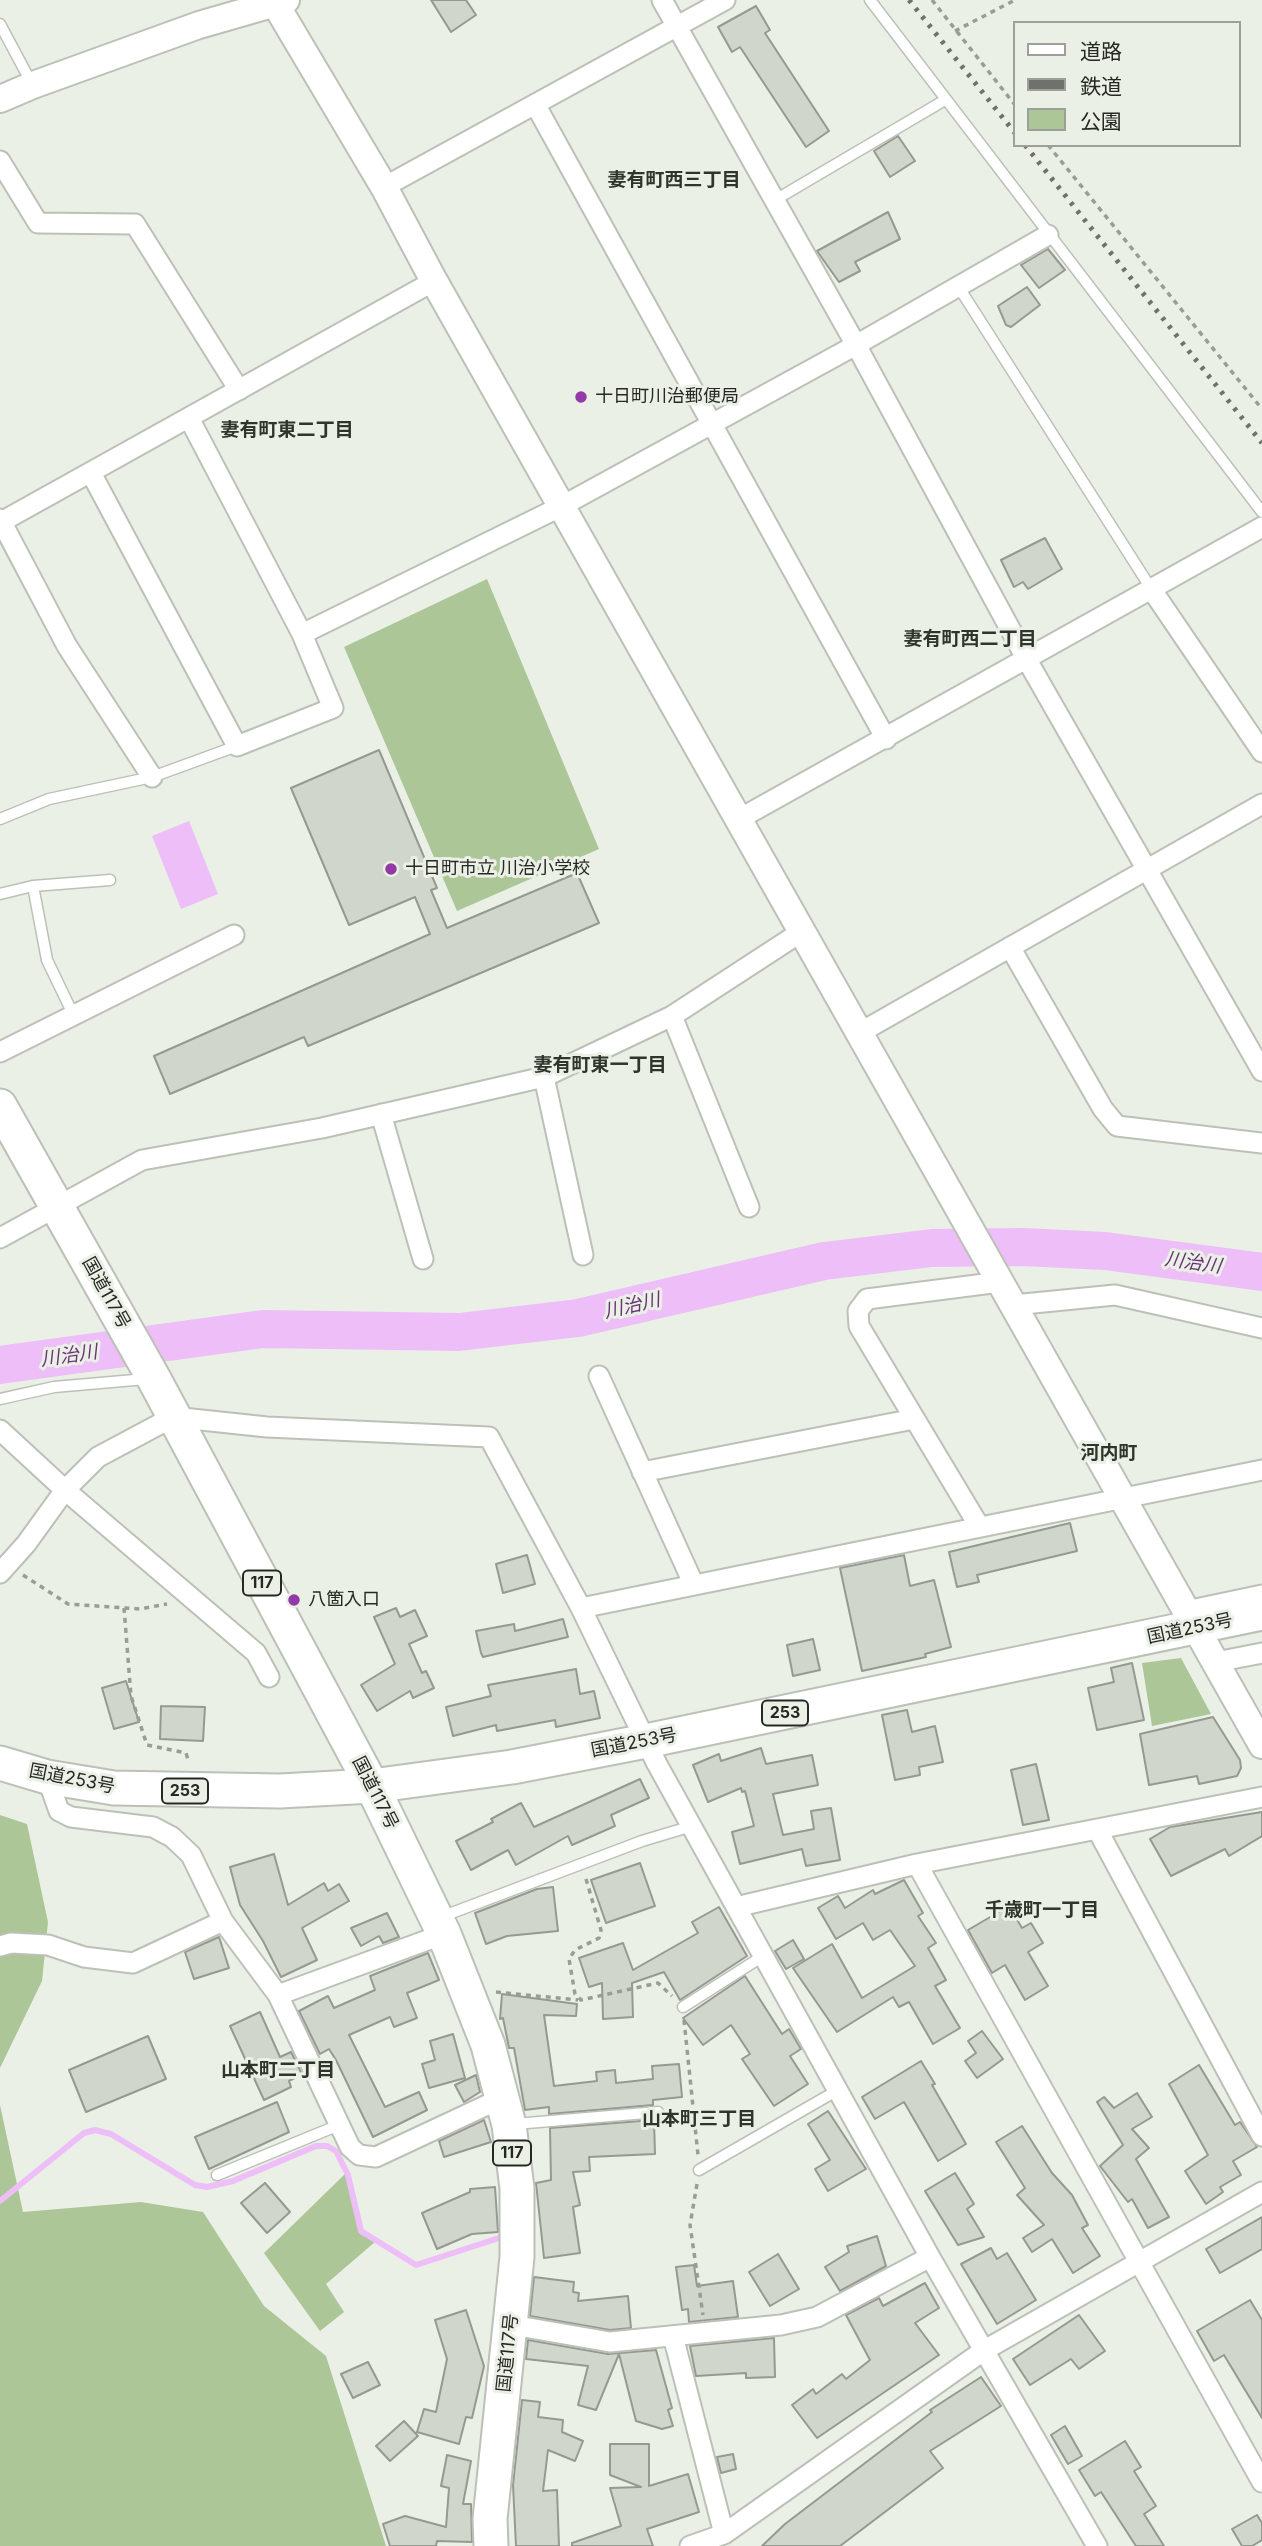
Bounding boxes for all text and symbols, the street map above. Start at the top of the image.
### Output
legend [1014,21,1241,147]
text: 道路 [1080,39,1122,64]
text: 鉄道 [1080,74,1122,99]
text: 公園 [1080,109,1122,134]
district label: 妻有町西三丁目 [608,169,740,191]
place label: 十日町川治郵便局 [595,386,739,408]
marker: 十日町川治郵便局 [573,389,589,405]
district label: 妻有町東二丁目 [221,419,353,441]
district label: 妻有町西二丁目 [904,628,1036,650]
place label: 十日町市立 川治小学校 [405,858,590,880]
marker: 十日町市立 川治小学校 [383,861,399,877]
district label: 妻有町東一丁目 [534,1054,666,1076]
water label: 川治川 [1163,1248,1223,1278]
street label: 国道117号 [77,1253,135,1333]
water label: 川治川 [602,1288,662,1324]
water label: 川治川 [39,1341,99,1371]
district label: 河内町 [1081,1442,1137,1464]
road number: 117 [243,1570,281,1596]
place label: 八箇入口 [308,1589,380,1611]
marker: 八箇入口 [286,1592,302,1608]
street label: 国道253号 [1145,1609,1235,1649]
road number: 253 [762,1700,808,1726]
street label: 国道253号 [589,1724,679,1762]
street label: 国道117号 [347,1753,403,1833]
street label: 国道253号 [27,1760,117,1798]
road number: 253 [162,1778,208,1804]
district label: 千歳町一丁目 [985,1899,1099,1921]
district label: 山本町二丁目 [221,2059,335,2081]
district label: 山本町三丁目 [642,2108,756,2130]
road number: 117 [493,2140,531,2166]
street label: 国道117号 [493,2313,523,2393]

